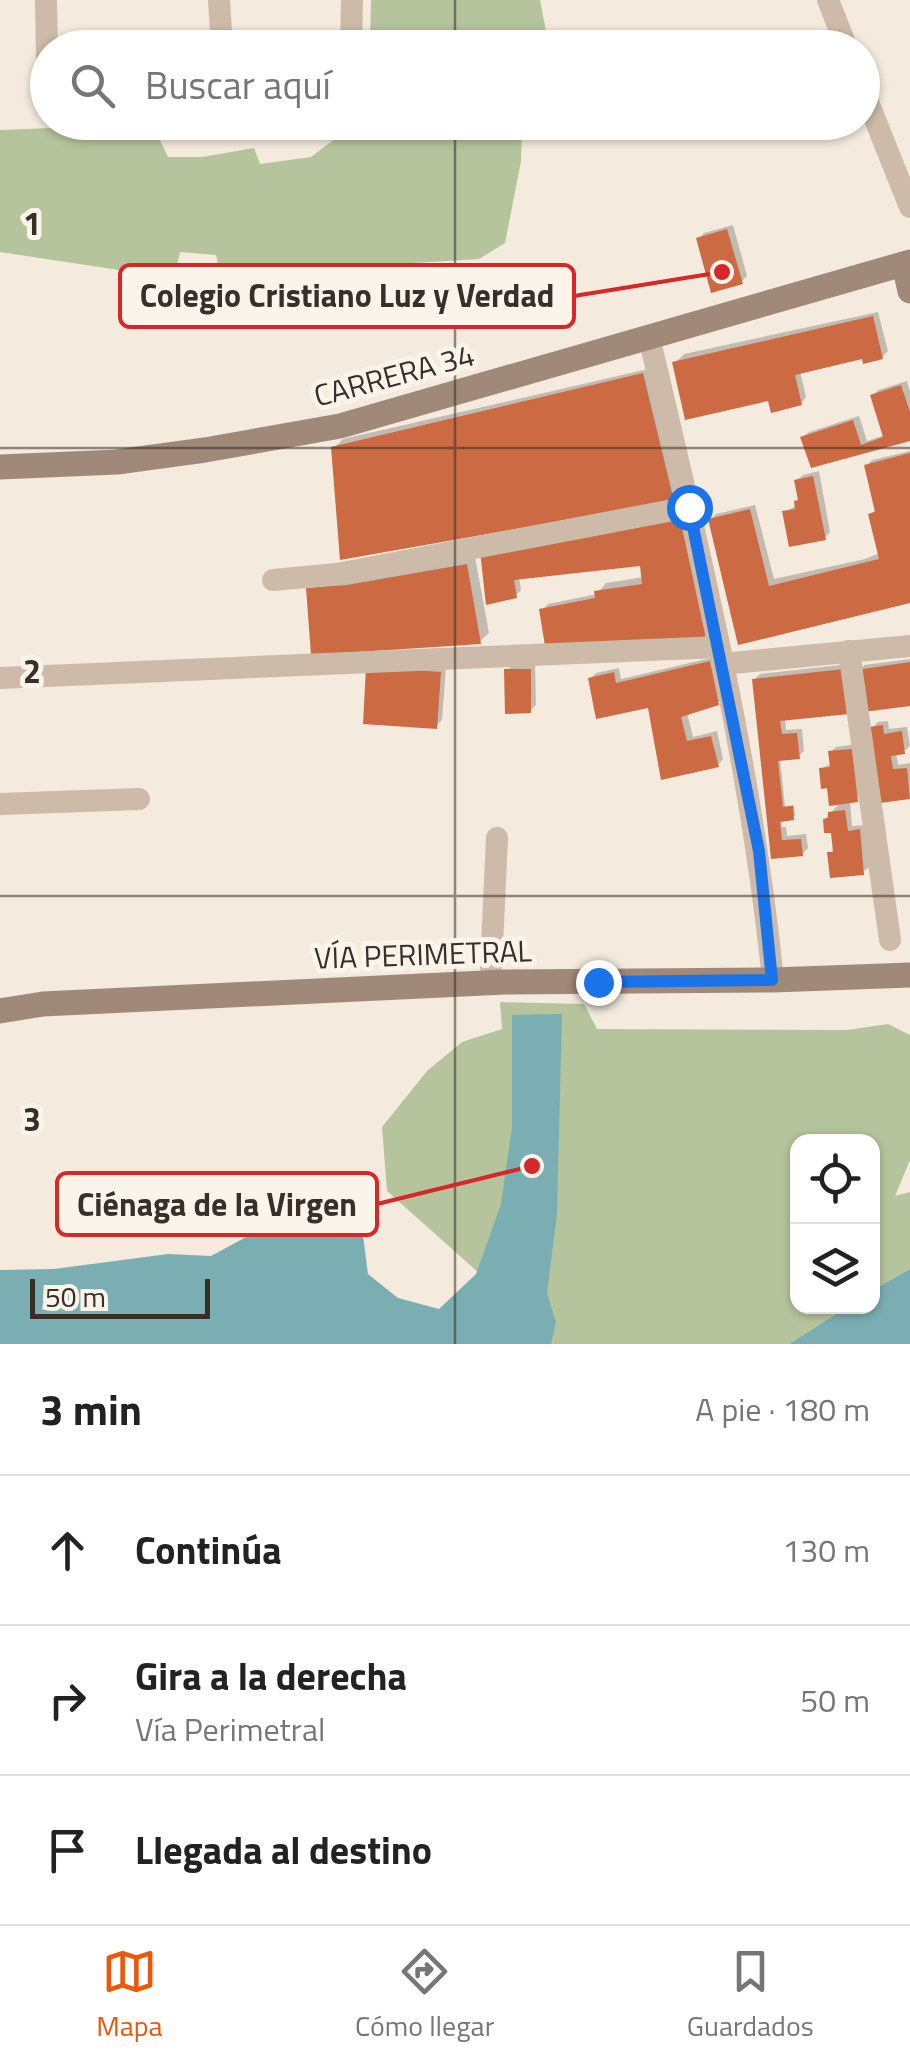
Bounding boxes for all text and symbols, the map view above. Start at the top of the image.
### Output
search box [30,30,880,140]
text: Buscar aquí [145,56,331,114]
icon: search [65,58,120,113]
text: 1 [23,199,41,247]
callout: Colegio Cristiano Luz y Verdad [120,265,574,327]
text: Colegio Cristiano Luz y Verdad [140,271,554,319]
street label: CARRERA 34 [309,332,479,418]
route start [667,485,713,531]
text: 2 [23,647,41,695]
street label: VÍA PERIMETRAL [313,927,533,981]
route end [576,960,622,1006]
text: 3 [23,1095,41,1143]
map controls [790,1134,880,1314]
button: locate [790,1134,880,1224]
callout: Ciénaga de la Virgen [57,1173,377,1235]
text: Ciénaga de la Virgen [77,1180,357,1228]
button: layers [790,1224,880,1314]
scale bar [30,1274,210,1318]
text: 50 m [45,1275,106,1318]
text: 3 min [40,1377,142,1441]
text: A pie · 180 m [695,1385,870,1433]
text: Continúa [135,1521,282,1579]
icon: ahead [40,1523,95,1578]
text: 130 m [782,1526,870,1574]
text: Gira a la derecha [135,1647,407,1705]
icon: right [40,1673,95,1728]
text: 50 m [800,1676,870,1724]
text: Vía Perimetral [135,1705,325,1753]
text: Llegada al destino [135,1821,432,1879]
icon: arrive [40,1823,95,1878]
tab: Mapa [96,1944,163,2047]
tab: Cómo llegar [355,1944,494,2047]
tab: Guardados [687,1944,814,2047]

